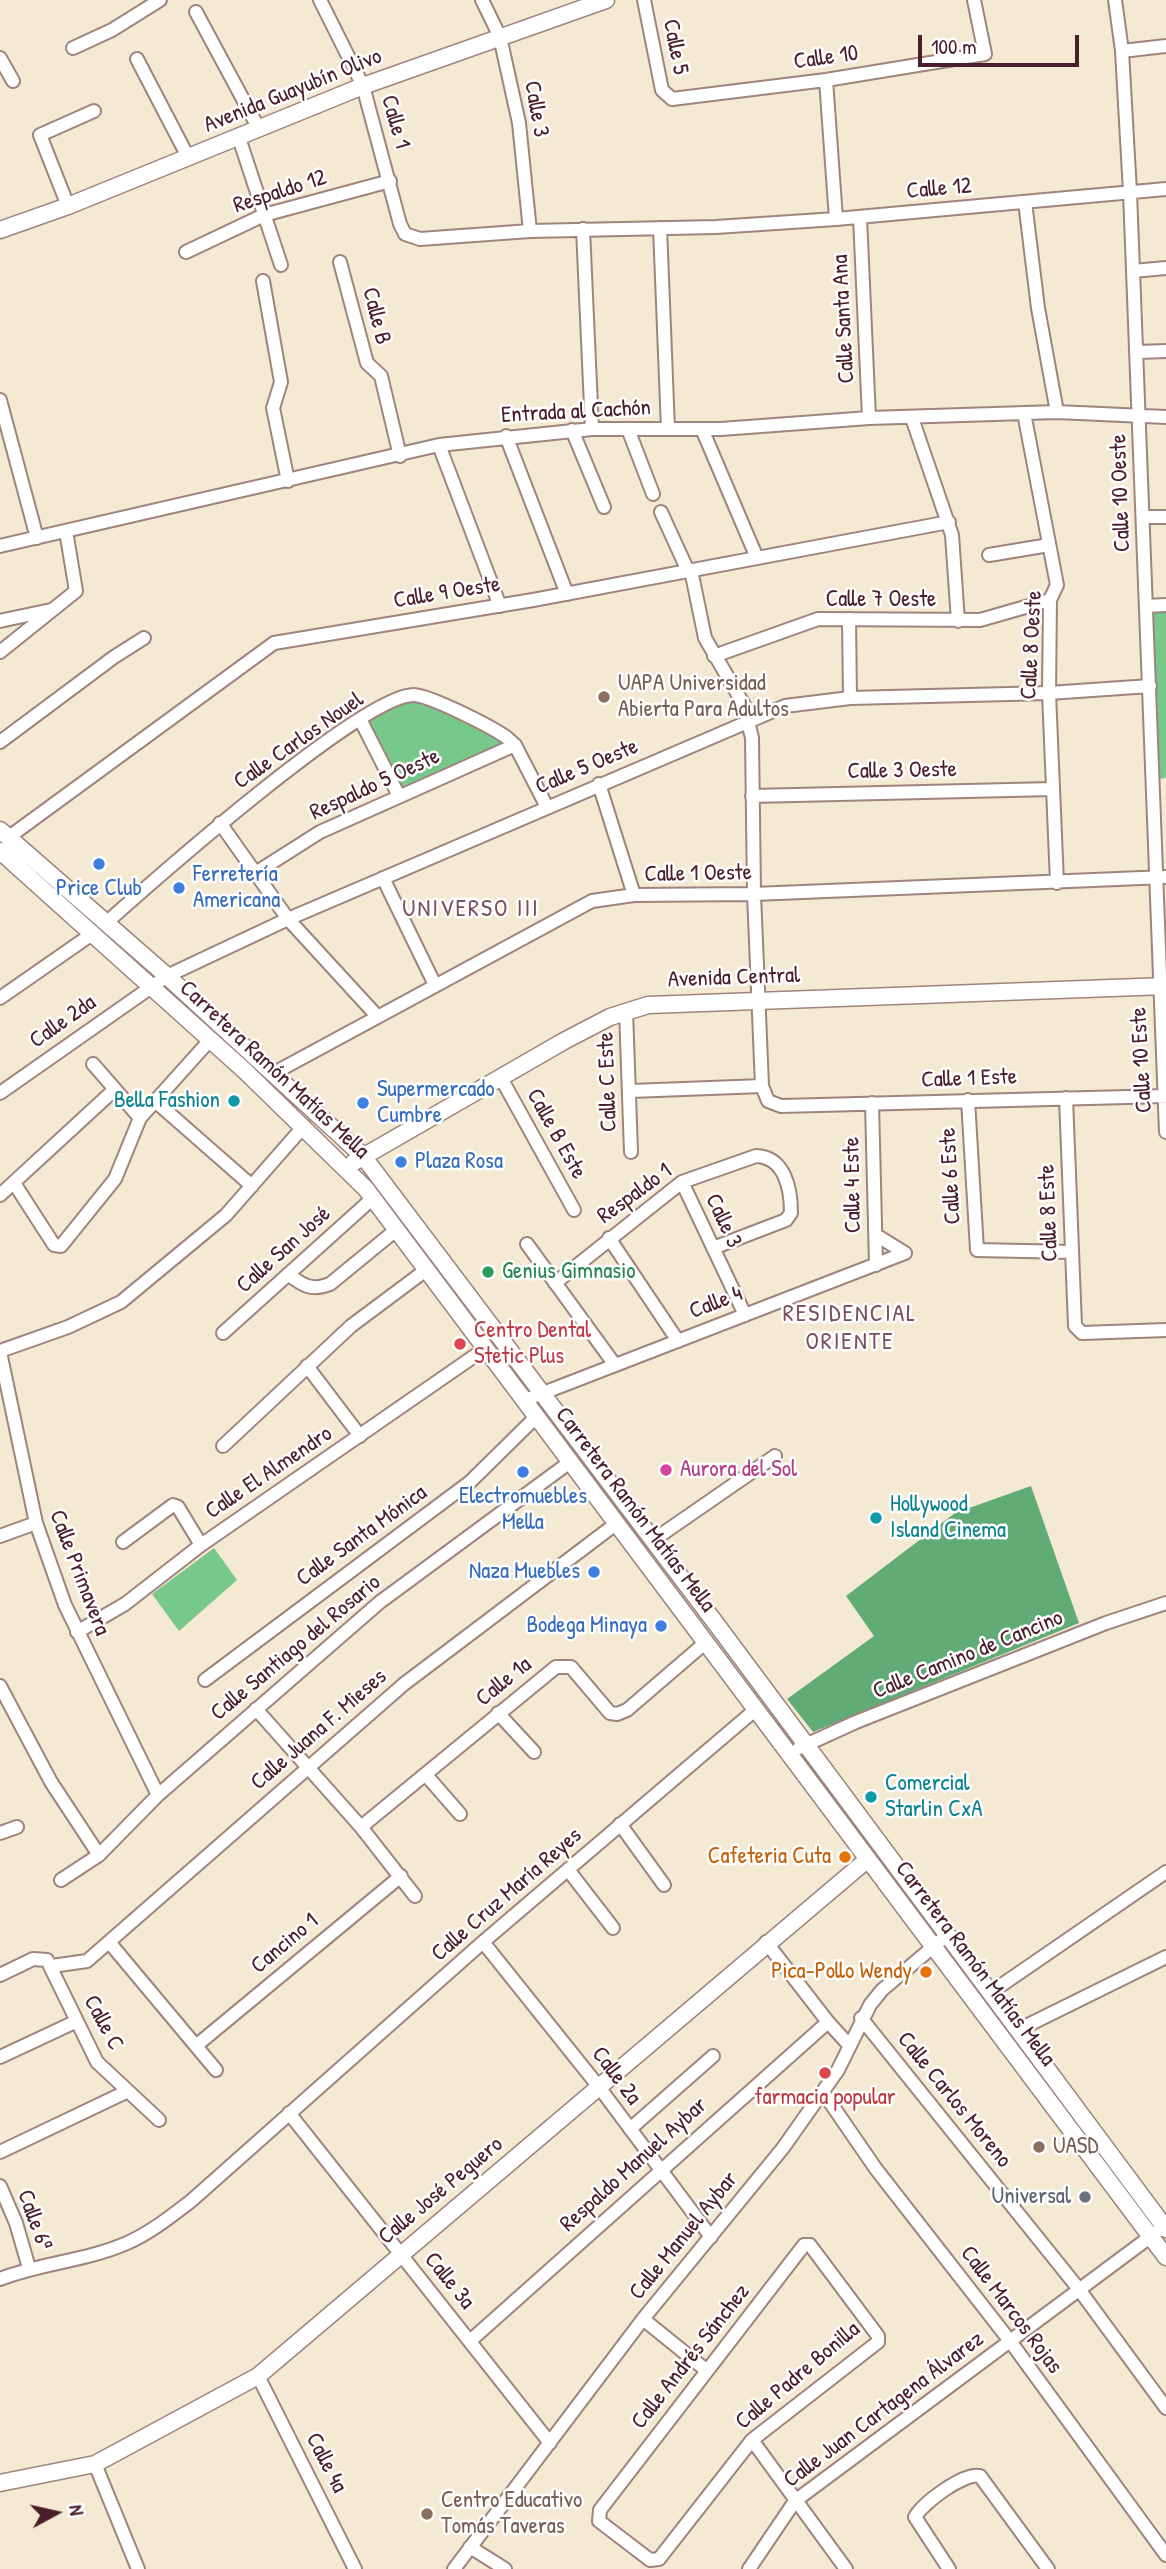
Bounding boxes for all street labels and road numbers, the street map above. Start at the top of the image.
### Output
street label: Calle 5 [656,17,694,77]
street label: Calle 10 [792,40,860,76]
street label: Avenida Guayubín Olivo [200,43,386,139]
street label: Calle 3 [518,79,554,139]
street label: Calle 1 [374,92,416,152]
street label: Respaldo 12 [230,164,330,220]
street label: Calle 12 [905,172,973,206]
street label: Calle Santa Ana [827,254,861,384]
street label: Calle B [356,285,396,347]
street label: Entrada al Cachón [500,394,652,430]
street label: Calle 10 Oeste [1105,434,1137,552]
street label: Calle 9 Oeste [392,571,502,615]
street label: Calle 7 Oeste [826,586,936,614]
street label: Calle 8 Oeste [1015,590,1049,700]
street label: Calle Carlos Nouel [229,686,369,796]
street label: Calle 5 Oeste [532,733,642,801]
street label: Respaldo 5 Oeste [306,743,444,827]
street label: Calle 3 Oeste [847,756,957,786]
street label: Calle 1 Oeste [644,859,752,889]
street label: Avenida Central [667,962,801,994]
street label: Carretera Ramón Matías Mella [173,975,375,1165]
street label: Calle 2da [24,989,102,1055]
street label: Calle 10 Este [1125,1006,1159,1114]
street label: Calle C Este [592,1032,624,1132]
street label: Calle 1 Este [921,1064,1017,1094]
street label: Calle B Este [520,1084,592,1184]
street label: Calle 6 Este [935,1127,967,1225]
street label: Calle 4 Este [838,1137,868,1233]
street label: Respaldo 1 [592,1158,678,1230]
street label: Calle 8 Este [1034,1164,1064,1262]
street label: Calle 3 [699,1190,747,1252]
street label: Calle San José [231,1201,337,1299]
street label: Calle 4 [686,1280,746,1326]
street label: Carretera Ramón Matías Mella [549,1402,721,1618]
street label: Calle El Almendro [200,1420,338,1526]
street label: Calle Santa Mónica [291,1479,433,1593]
street label: Calle Primavera [42,1506,116,1640]
street label: Calle Santiago del Rosario [205,1569,387,1727]
street label: Calle Camino de Cancino [869,1604,1067,1706]
street label: Calle 1a [471,1651,537,1713]
street label: Calle Juana F. Mieses [245,1663,393,1797]
street label: Calle Cruz María Reyes [426,1822,588,1968]
street label: Carretera Ramón Matías Mella [889,1856,1061,2072]
street label: Cancino 1 [246,1908,324,1980]
street label: Calle C [77,1991,129,2055]
street label: Calle Carlos Moreno [891,2027,1017,2173]
street label: Calle 2a [585,2041,647,2111]
street label: Respaldo Manuel Aybar [555,2092,713,2238]
street label: Calle José Peguero [373,2131,509,2251]
street label: Calle Manuel Aybar [624,2166,744,2306]
street label: Calle 6ª [10,2186,58,2254]
street label: Calle Marcos Rojas [954,2241,1068,2379]
street label: Calle 3a [418,2247,480,2315]
street label: Calle Andrés Sánchez [626,2279,756,2435]
street label: Calle Padre Bonilla [730,2316,866,2436]
street label: Calle Juan Cartagena Álvarez [779,2326,989,2494]
street label: Calle 4a [299,2428,353,2498]

